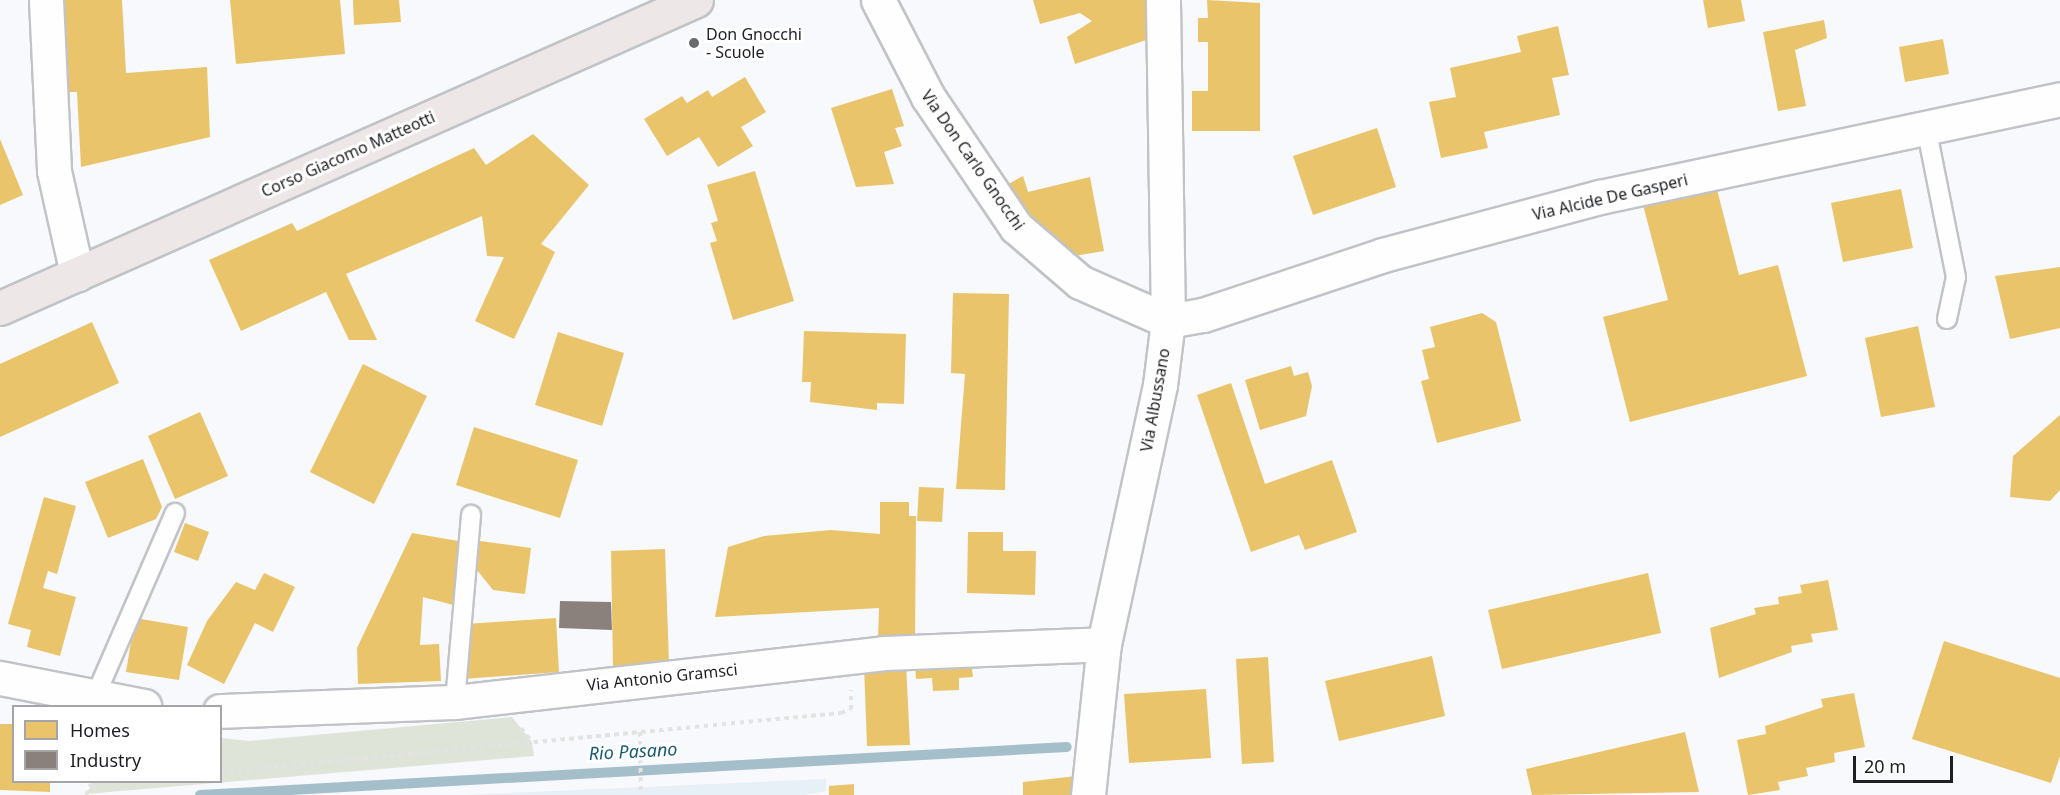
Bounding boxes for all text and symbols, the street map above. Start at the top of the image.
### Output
place label: Don Gnocchi - Scuole [706,24,802,62]
marker: Don Gnocchi - Scuole [687,36,701,50]
street label: Via Don Carlo Gnocchi [917,86,1029,234]
street label: Corso Giacomo Matteotti [258,107,438,201]
street label: Via Alcide De Gasperi [1530,170,1690,224]
street label: Via Albussano [1136,347,1174,453]
street label: Via Antonio Gramsci [586,660,738,694]
legend [12,705,222,783]
text: Homes [70,718,130,742]
water label: Rio Pasano [588,738,678,764]
scale bar [1856,744,1956,782]
text: Industry [70,748,141,772]
text: 20 m [1864,754,1906,778]

